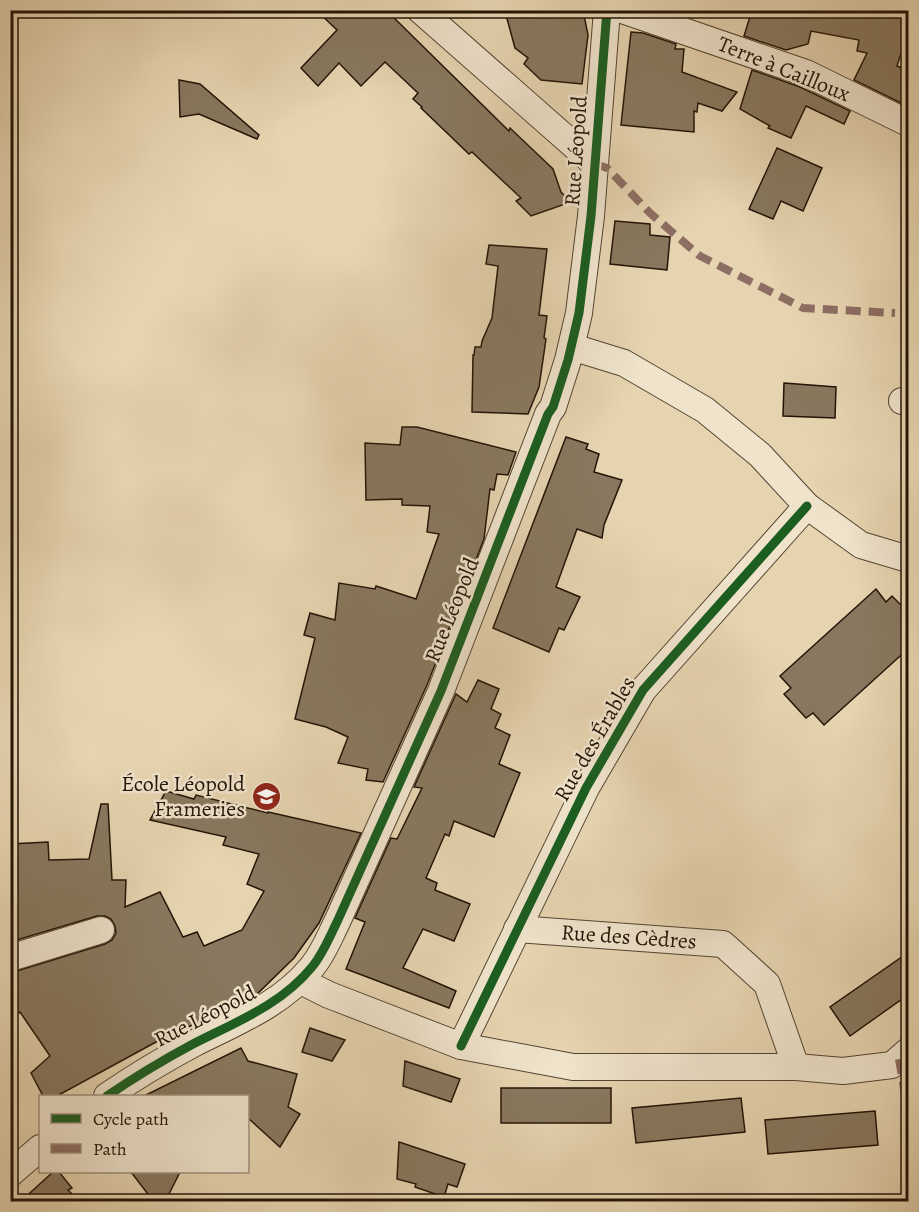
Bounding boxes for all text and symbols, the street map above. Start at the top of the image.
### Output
street label: Terre à Cailloux [713,29,855,109]
street label: Rue Léopold [557,95,595,207]
street label: Rue Léopold [417,553,487,667]
street label: Rue des Érables [547,671,643,807]
place label: École Léopold Frameries [121,769,245,824]
school or university icon: École Léopold Frameries [250,781,282,813]
street label: Rue des Cèdres [560,917,698,957]
street label: Rue Léopold [149,977,261,1054]
legend [39,1095,249,1173]
text: Cycle path [93,1107,169,1131]
text: Path [93,1137,127,1161]

